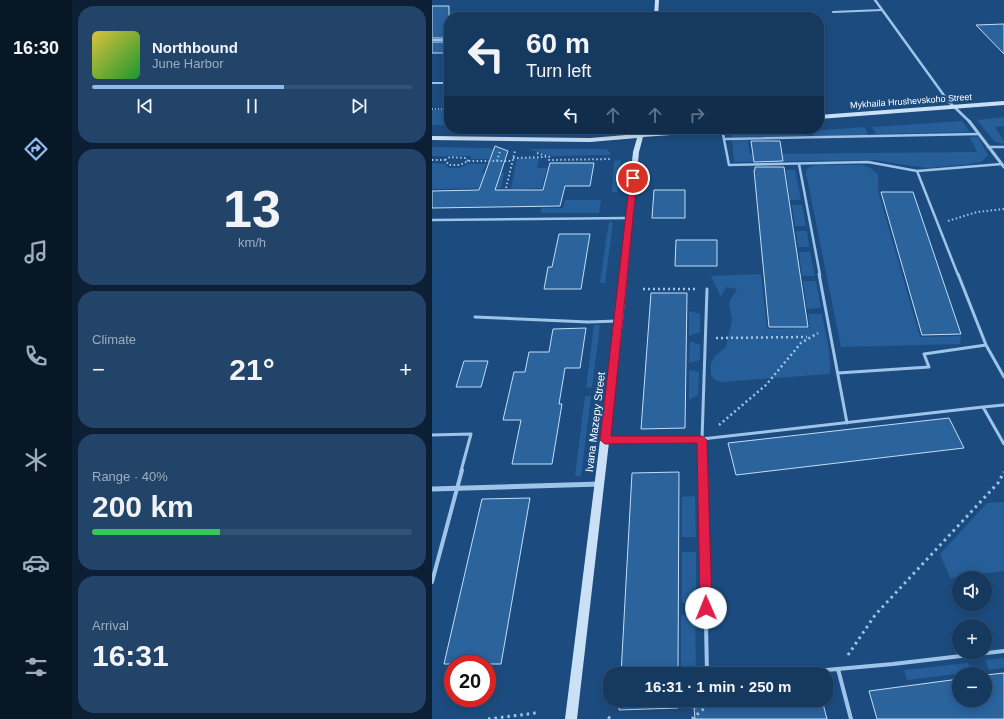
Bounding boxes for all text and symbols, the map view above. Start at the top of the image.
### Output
icon: left [460,28,512,80]
text: 60 m [526,28,590,59]
text: 16:30 [13,38,59,58]
text: Northbound [152,39,238,56]
text: June Harbor [152,56,224,71]
text: Turn left [526,61,591,81]
street label: Mykhaila Hrushevskoho Street [850,92,973,110]
icon: previous [134,95,156,117]
icon: pause [241,95,263,117]
icon: next [348,95,370,117]
icon: left [560,104,582,126]
icon: ahead [602,104,624,126]
icon: ahead [644,104,666,126]
icon: right [686,104,708,126]
icon: directions [22,135,50,163]
pin [616,161,650,195]
icon: arrive [622,167,644,189]
text: 13 [223,180,281,238]
text: km/h [238,235,266,250]
icon: music [22,238,50,266]
text: Climate [92,332,136,347]
icon: phone [22,342,50,370]
text: 21° [229,353,275,386]
text: − [92,357,105,382]
text: + [399,357,412,382]
street label: Ivana Mazepy Street [583,371,607,473]
icon: climate [22,446,50,474]
text: Range · 40% [92,469,168,484]
text: 200 km [92,490,194,523]
icon: car [22,549,50,577]
map controls [952,571,992,707]
button: sound [952,571,992,611]
position arrow [685,587,727,629]
text: Arrival [92,618,129,633]
button: + [952,619,992,659]
text: 16:31 [92,639,169,672]
icon: filters [22,653,50,681]
speed limit sign: 20 [444,655,496,707]
button: − [952,667,992,707]
text: 16:31 · 1 min · 250 m [645,678,791,695]

